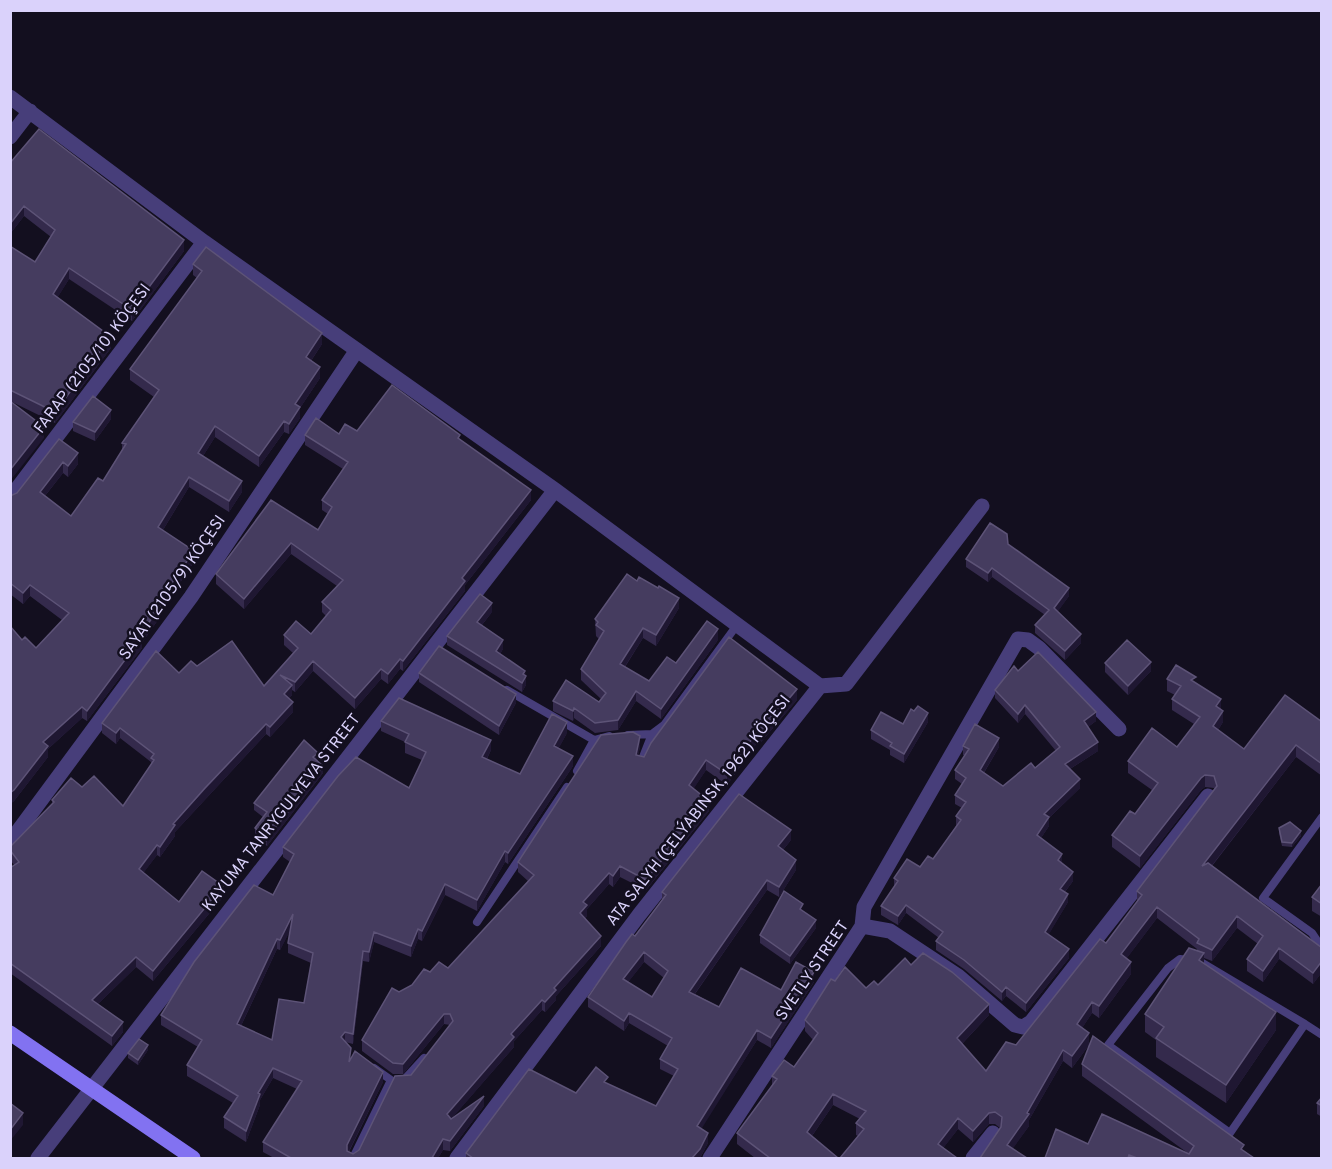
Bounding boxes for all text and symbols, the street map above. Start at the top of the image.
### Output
street label: FARAP (2105/10) KÖÇESI [29,279,156,438]
street label: SAÝAT (2105/9) KÖÇESI [114,511,231,664]
street label: ATA SALYH (ÇELÝABINSK, 1962) KÖÇESI [601,690,795,931]
street label: KAYUMA TANRYGULYEVA STREET [199,710,365,916]
street label: SVETLY STREET [772,917,854,1025]

